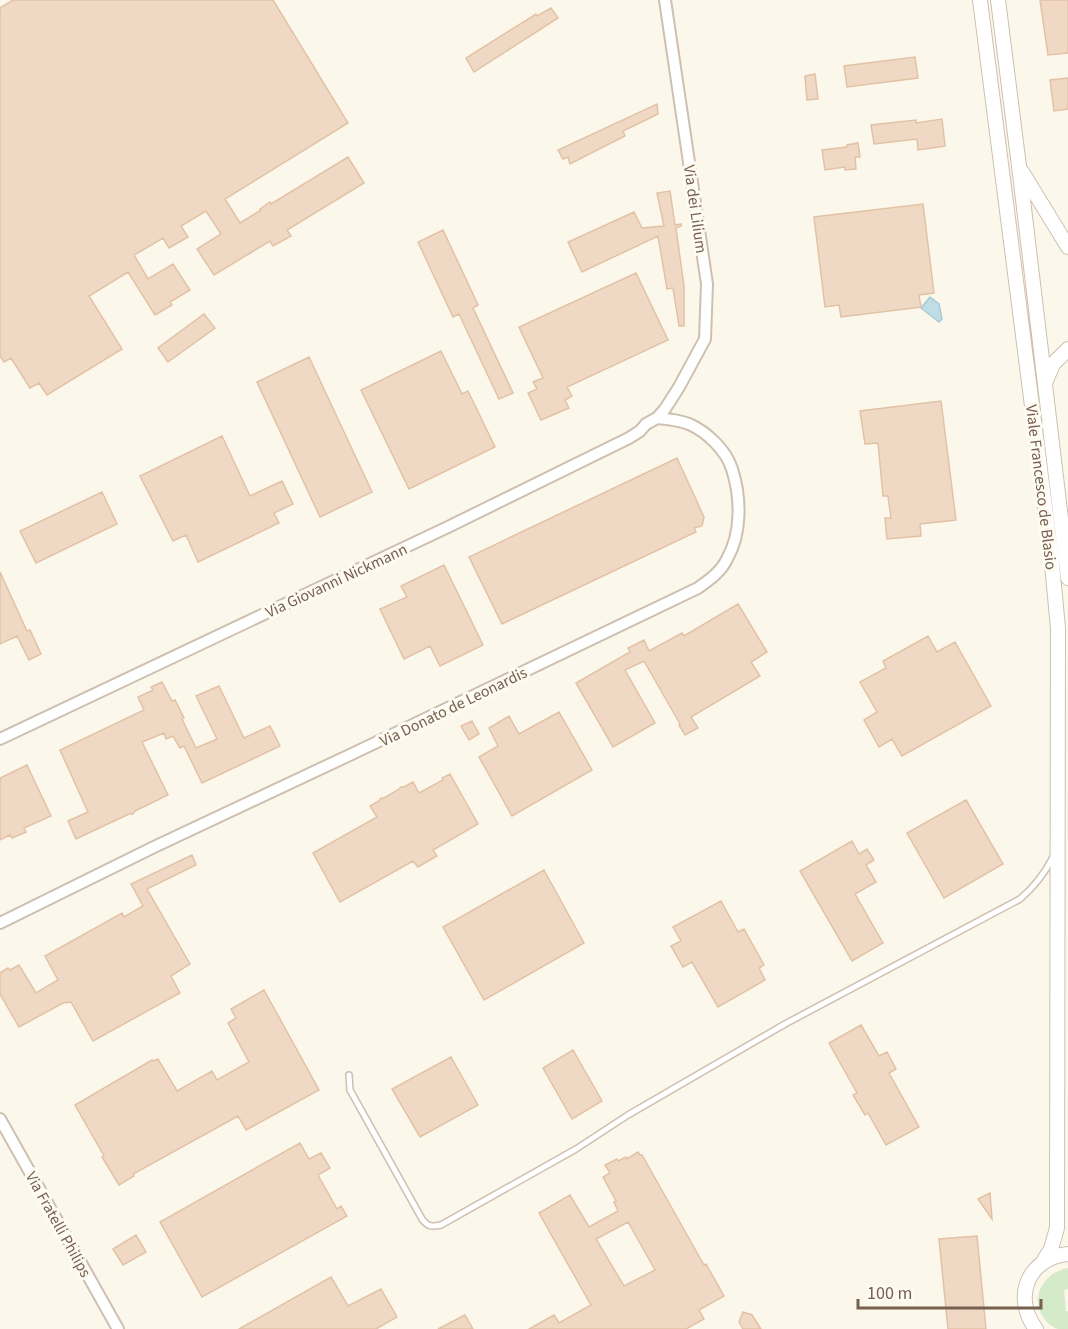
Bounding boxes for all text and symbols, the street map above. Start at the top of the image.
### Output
street label: Via dei Lilium [678,163,712,255]
street label: Viale Francesco de Blasio [1020,403,1062,571]
street label: Via Giovanni Nickmann [262,538,411,623]
street label: Via Donato de Leonardis [376,661,531,752]
street label: Via Fratelli Philips [20,1168,96,1282]
scale bar [858,1272,1041,1310]
text: 100 m [867,1281,912,1306]

